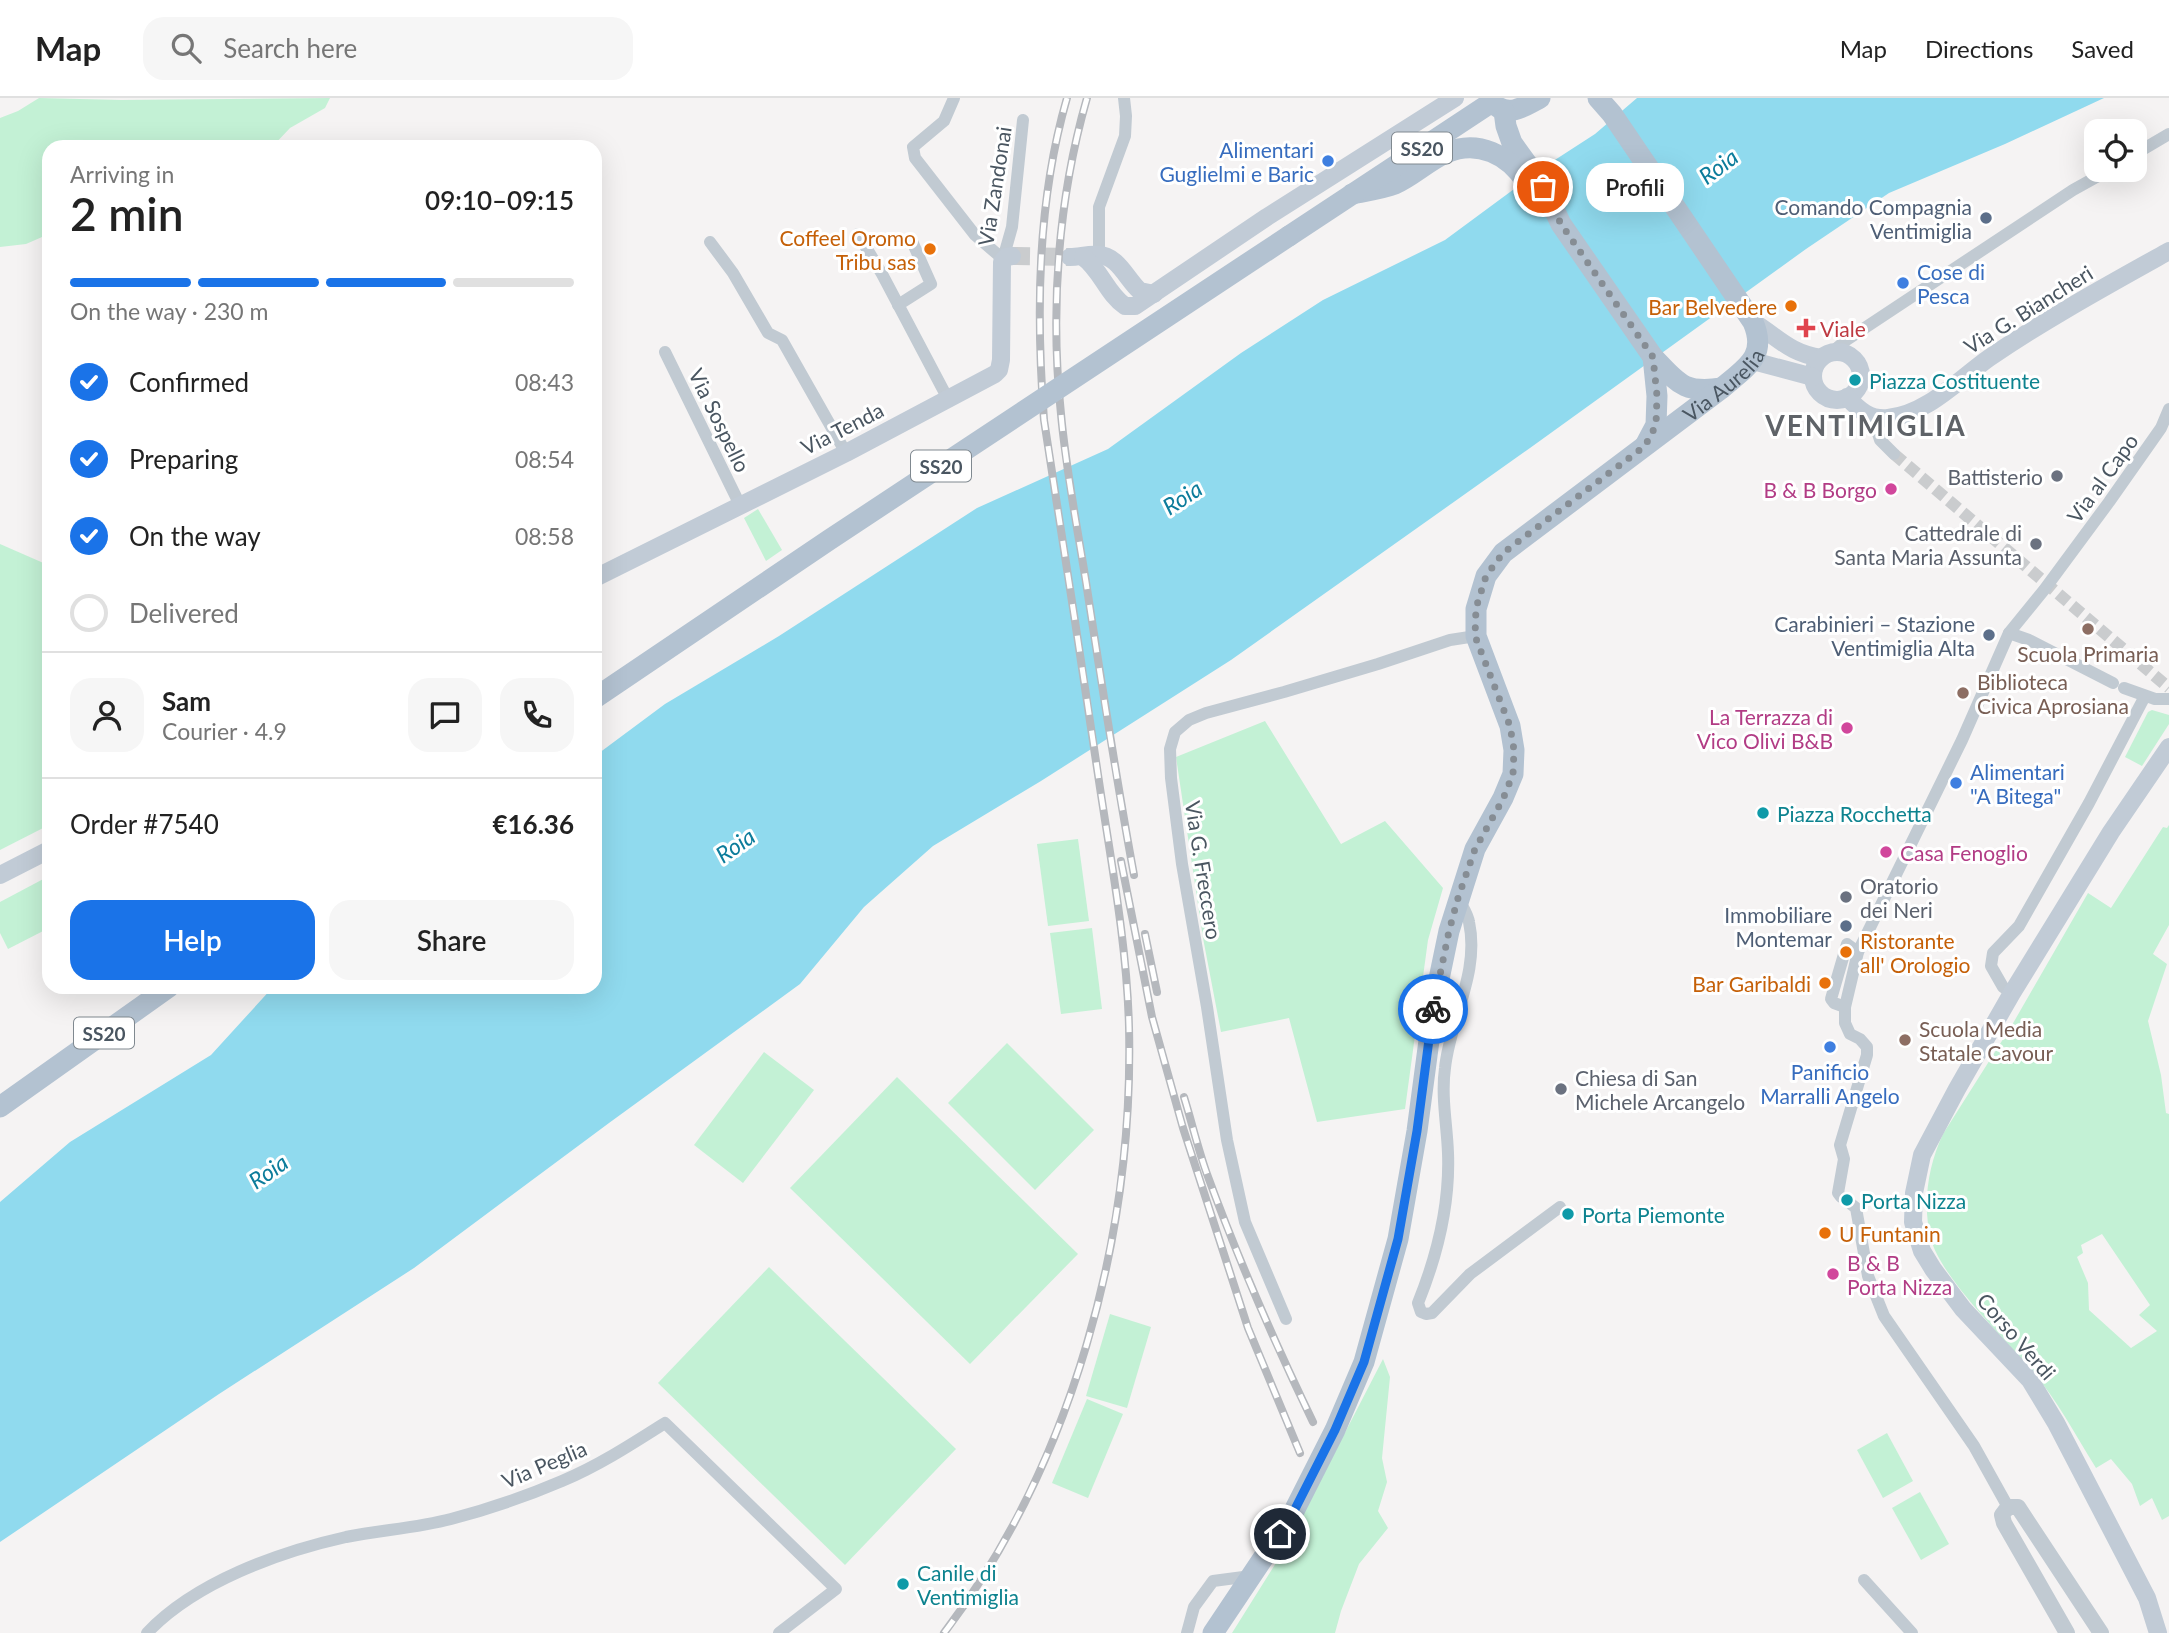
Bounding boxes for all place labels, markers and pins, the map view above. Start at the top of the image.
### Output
place label: Alimentari Guglielmi e Baric [1159,137,1314,186]
marker: Alimentari Guglielmi e Baric [1320,153,1336,169]
pin [1513,157,1573,217]
callout: Profili [1585,162,1683,212]
place label: Comando Compagnia Ventimiglia [1774,194,1972,243]
marker: Comando Compagnia Ventimiglia [1978,210,1994,226]
place label: Coffeel Oromo Tribu sas [779,225,916,274]
marker: Coffeel Oromo Tribu sas [922,241,938,257]
place label: Cose di Pesca [1917,259,1985,308]
marker: Cose di Pesca [1895,275,1911,291]
place label: Bar Belvedere [1648,294,1777,319]
marker: Bar Belvedere [1783,298,1799,314]
place label: Viale [1820,316,1866,341]
marker: Viale [1798,320,1814,336]
place label: Piazza Costituente [1869,368,2040,393]
marker: Piazza Costituente [1847,372,1863,388]
place label: Battisterio [1948,464,2043,489]
marker: Battisterio [2049,468,2065,484]
place label: B & B Borgo [1763,477,1877,502]
marker: B & B Borgo [1883,481,1899,497]
place label: Cattedrale di Santa Maria Assunta [1834,520,2022,569]
marker: Cattedrale di Santa Maria Assunta [2028,536,2044,552]
place label: Carabinieri – Stazione Ventimiglia Alta [1774,611,1975,660]
marker: Scuola Primaria [2080,621,2096,637]
marker: Carabinieri – Stazione Ventimiglia Alta [1981,627,1997,643]
place label: Scuola Primaria [2017,641,2159,666]
place label: Biblioteca Civica Aprosiana [1977,669,2129,718]
marker: Biblioteca Civica Aprosiana [1955,685,1971,701]
place label: La Terrazza di Vico Olivi B&B [1697,704,1833,753]
marker: La Terrazza di Vico Olivi B&B [1839,720,1855,736]
place label: Alimentari "A Bitega" [1970,759,2065,808]
marker: Alimentari "A Bitega" [1948,775,1964,791]
place label: Piazza Rocchetta [1777,801,1932,826]
marker: Piazza Rocchetta [1755,805,1771,821]
place label: Casa Fenoglio [1900,840,2028,865]
marker: Casa Fenoglio [1878,844,1894,860]
place label: Oratorio dei Neri [1860,873,1938,922]
marker: Oratorio dei Neri [1838,889,1854,905]
place label: Immobiliare Montemar [1724,902,1832,951]
marker: Immobiliare Montemar [1838,918,1854,934]
place label: Ristorante all' Orologio [1860,928,1971,977]
marker: Ristorante all' Orologio [1838,944,1854,960]
place label: Bar Garibaldi [1692,971,1811,996]
marker: Bar Garibaldi [1817,975,1833,991]
place label: Scuola Media Statale Cavour [1919,1016,2054,1065]
marker: Scuola Media Statale Cavour [1897,1032,1913,1048]
marker: Panificio Marralli Angelo [1822,1039,1838,1055]
place label: Panificio Marralli Angelo [1760,1059,1900,1108]
place label: Chiesa di San Michele Arcangelo [1575,1065,1745,1114]
marker: Chiesa di San Michele Arcangelo [1553,1081,1569,1097]
place label: Porta Nizza [1861,1188,1966,1213]
marker: Porta Nizza [1839,1192,1855,1208]
place label: Porta Piemonte [1582,1202,1725,1227]
marker: Porta Piemonte [1560,1206,1576,1222]
place label: U Funtanin [1839,1221,1941,1246]
marker: U Funtanin [1817,1225,1833,1241]
place label: B & B Porta Nizza [1847,1250,1952,1299]
marker: B & B Porta Nizza [1825,1266,1841,1282]
pin [1250,1504,1310,1564]
place label: Canile di Ventimiglia [917,1560,1019,1609]
marker: Canile di Ventimiglia [895,1576,911,1592]

